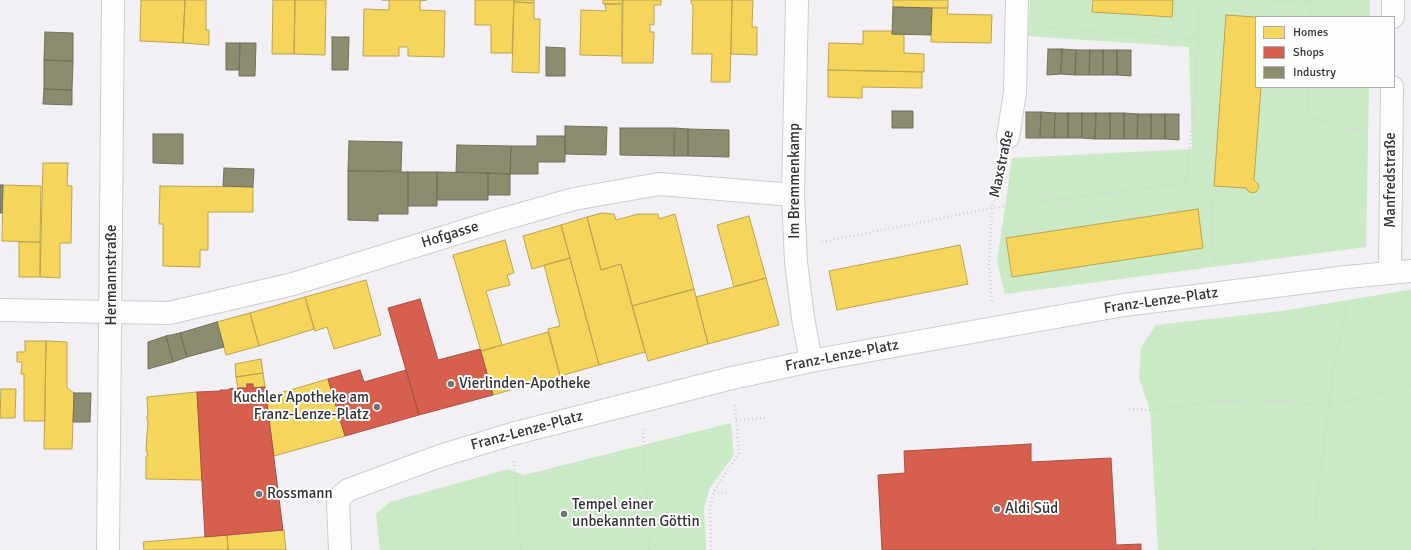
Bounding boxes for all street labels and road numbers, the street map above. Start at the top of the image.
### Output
street label: Im Bremmenkamp [786,123,804,239]
street label: Maxstraße [986,129,1018,199]
street label: Manfredstraße [1382,132,1400,228]
street label: Hofgasse [419,218,481,252]
street label: Hermannstraße [103,225,121,325]
street label: Franz-Lenze-Platz [1103,284,1219,318]
street label: Franz-Lenze-Platz [784,336,900,376]
street label: Franz-Lenze-Platz [469,407,585,455]

